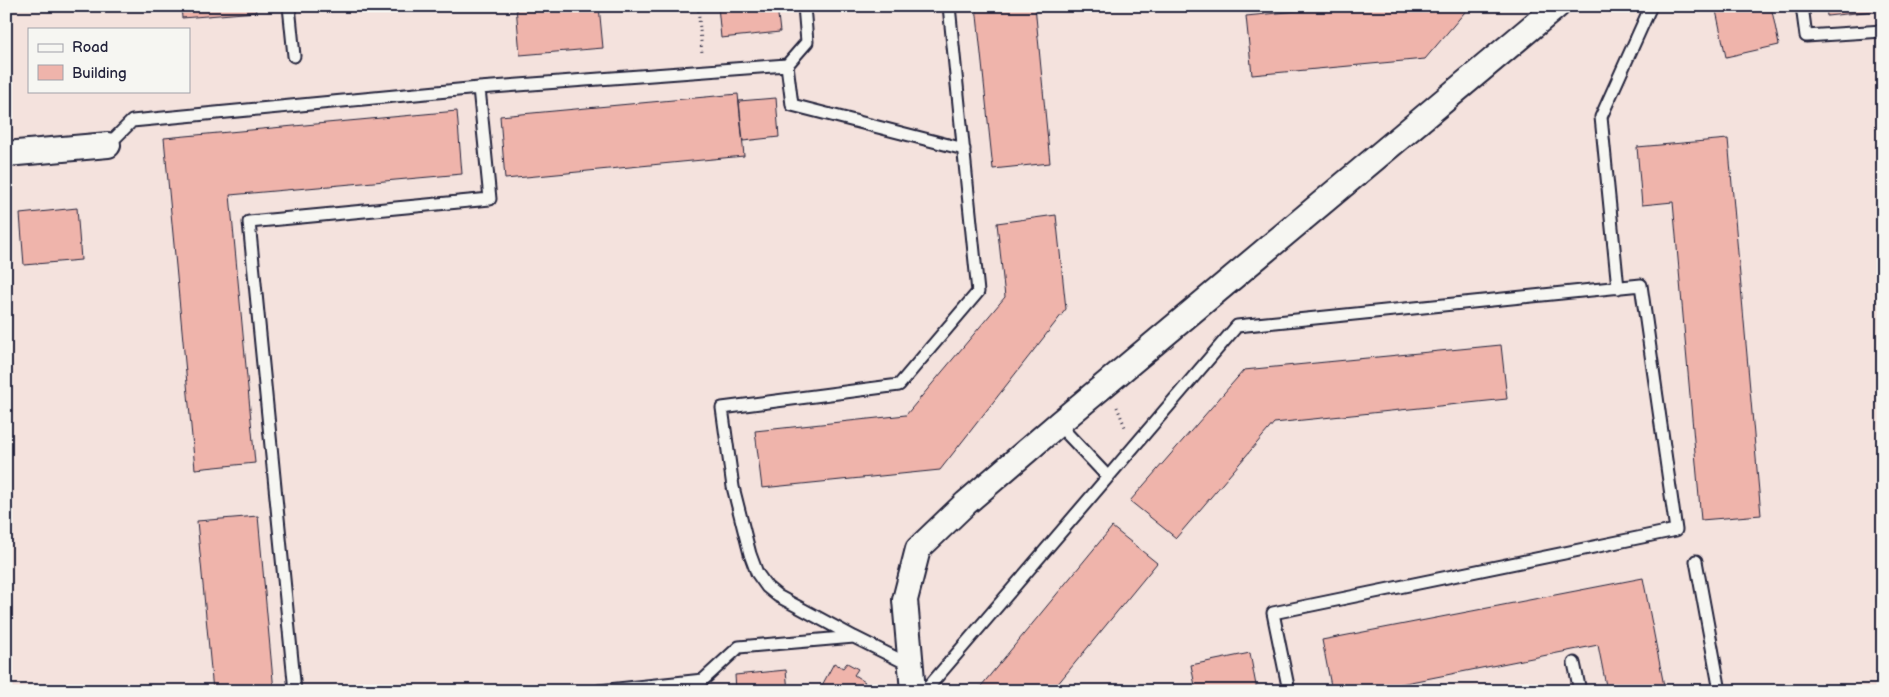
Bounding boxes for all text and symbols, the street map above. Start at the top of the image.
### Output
legend [28,28,190,92]
text: Road [72,38,108,57]
text: Building [72,64,127,83]

